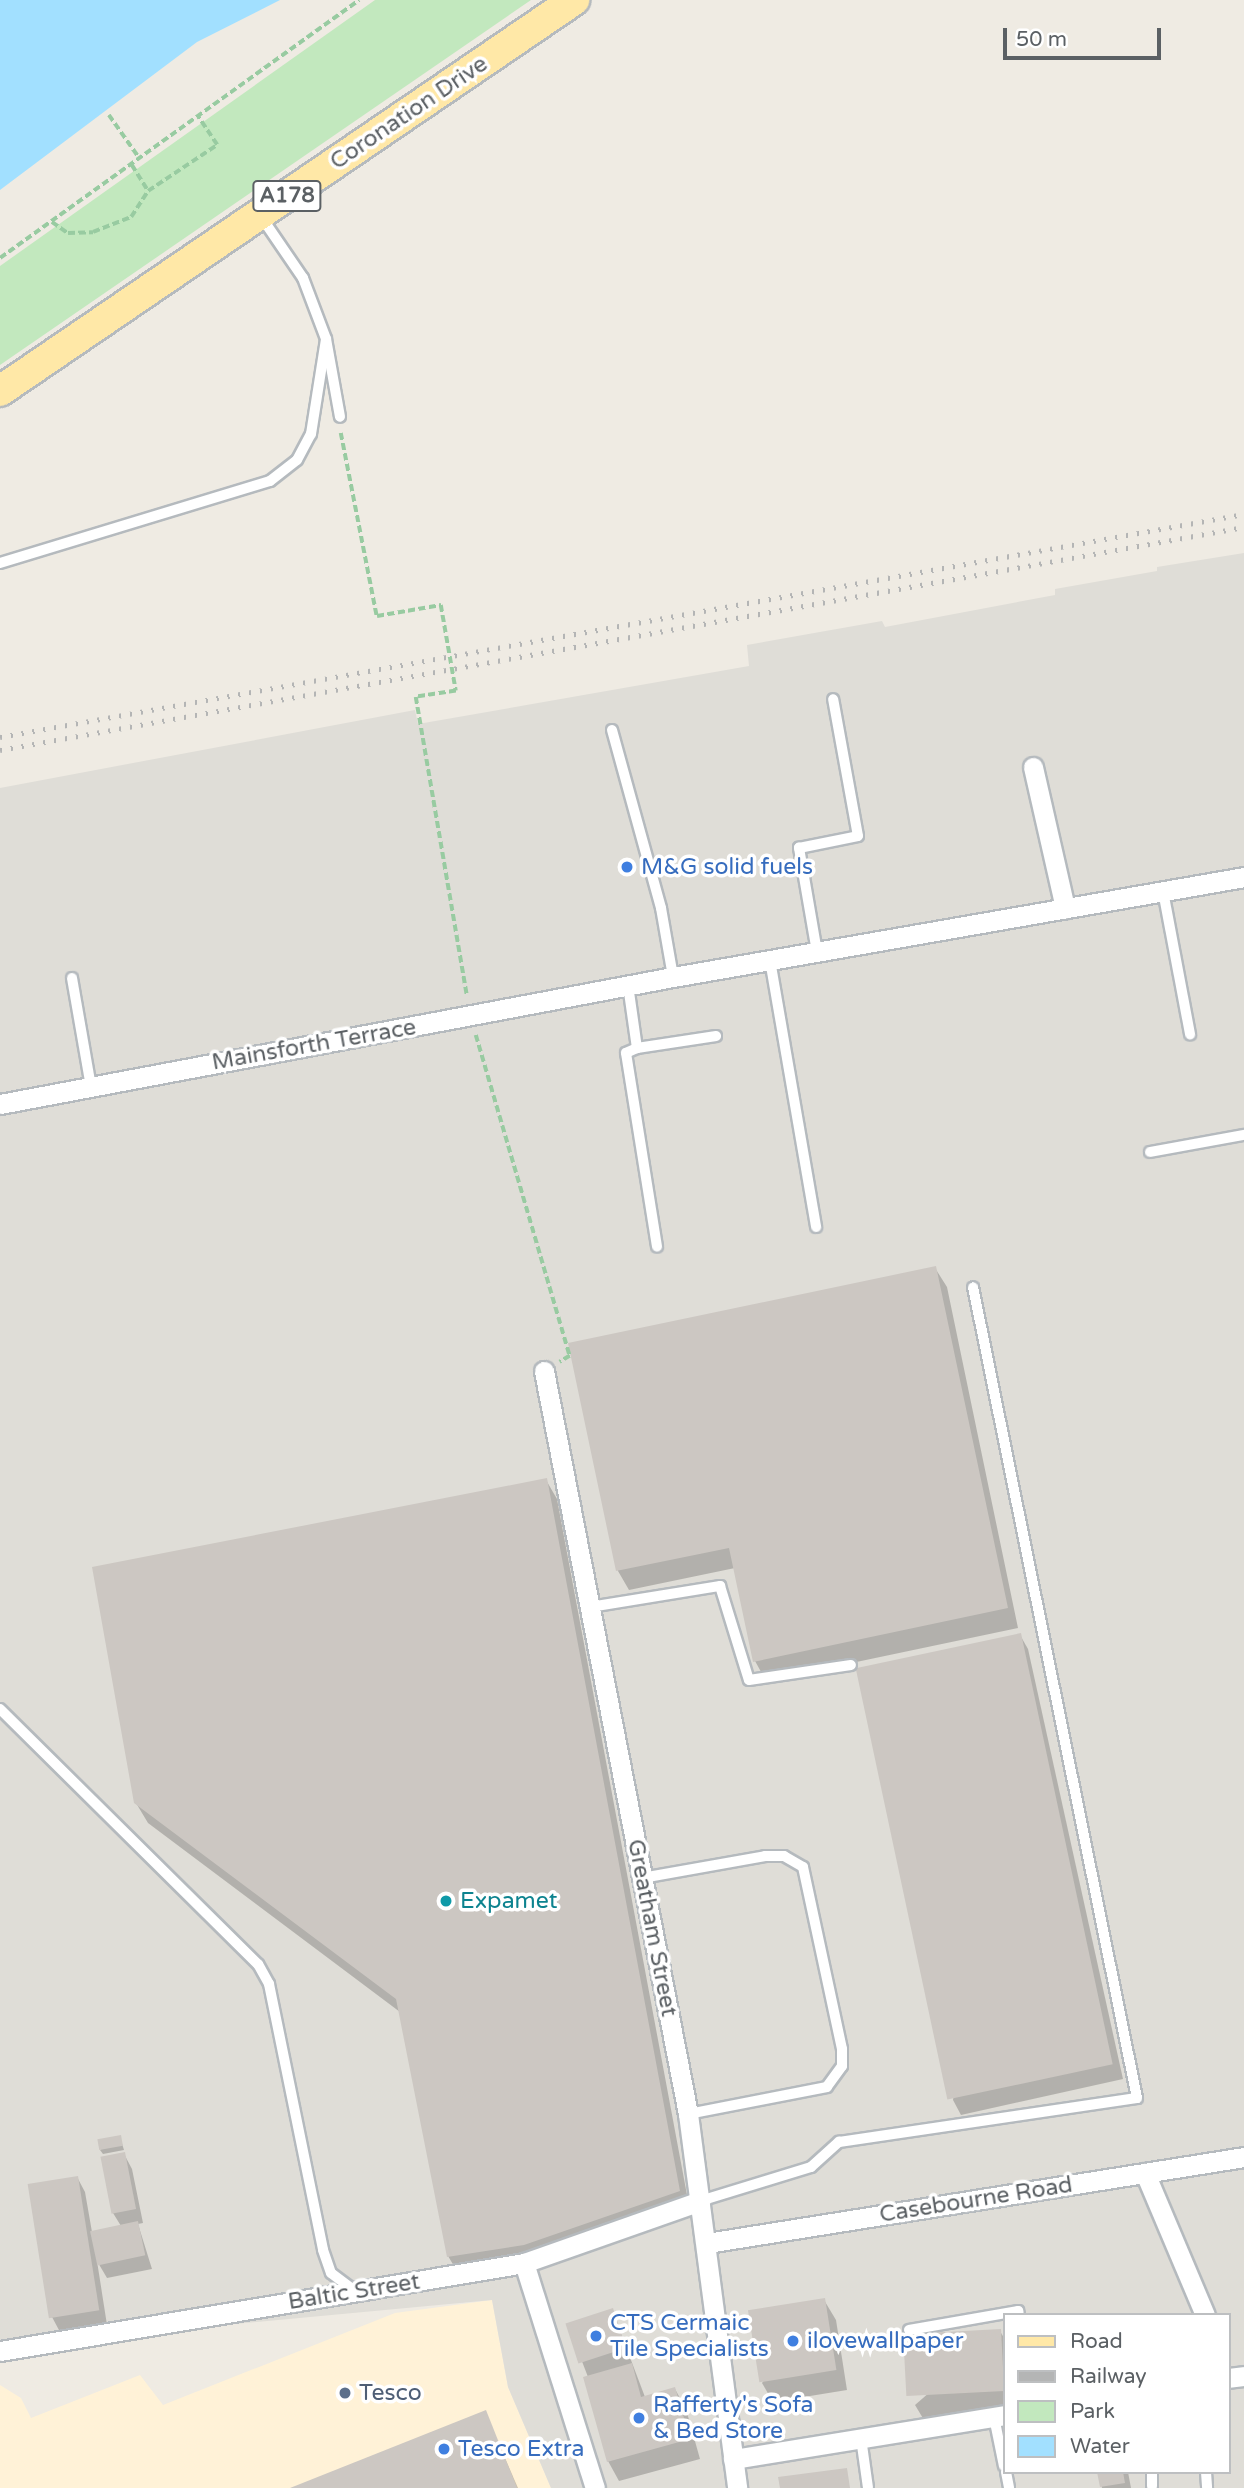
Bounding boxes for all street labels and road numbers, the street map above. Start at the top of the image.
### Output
street label: Coronation Drive [325,50,493,176]
road number: A178 [252,178,322,214]
street label: Mainsforth Terrace [210,1013,418,1077]
street label: Greatham Street [621,1837,683,2019]
street label: Casebourne Road [877,2171,1075,2229]
street label: Baltic Street [286,2268,422,2316]

